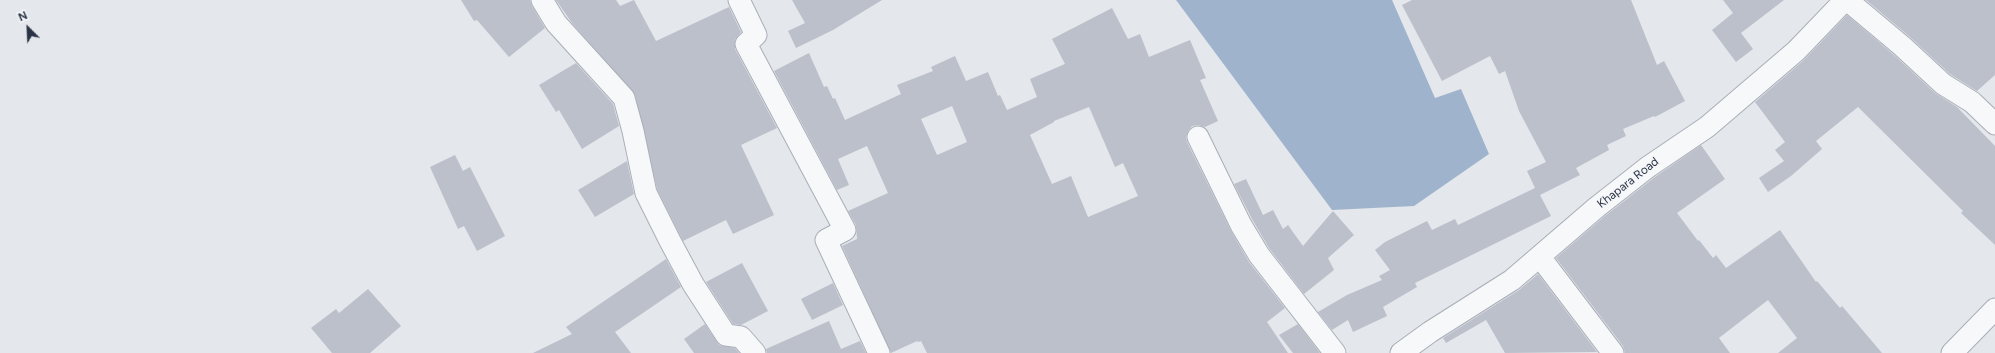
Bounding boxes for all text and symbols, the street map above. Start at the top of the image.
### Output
north arrow [8,8,48,48]
text: N [16,9,29,24]
street label: Khapara Road [1594,155,1662,211]

